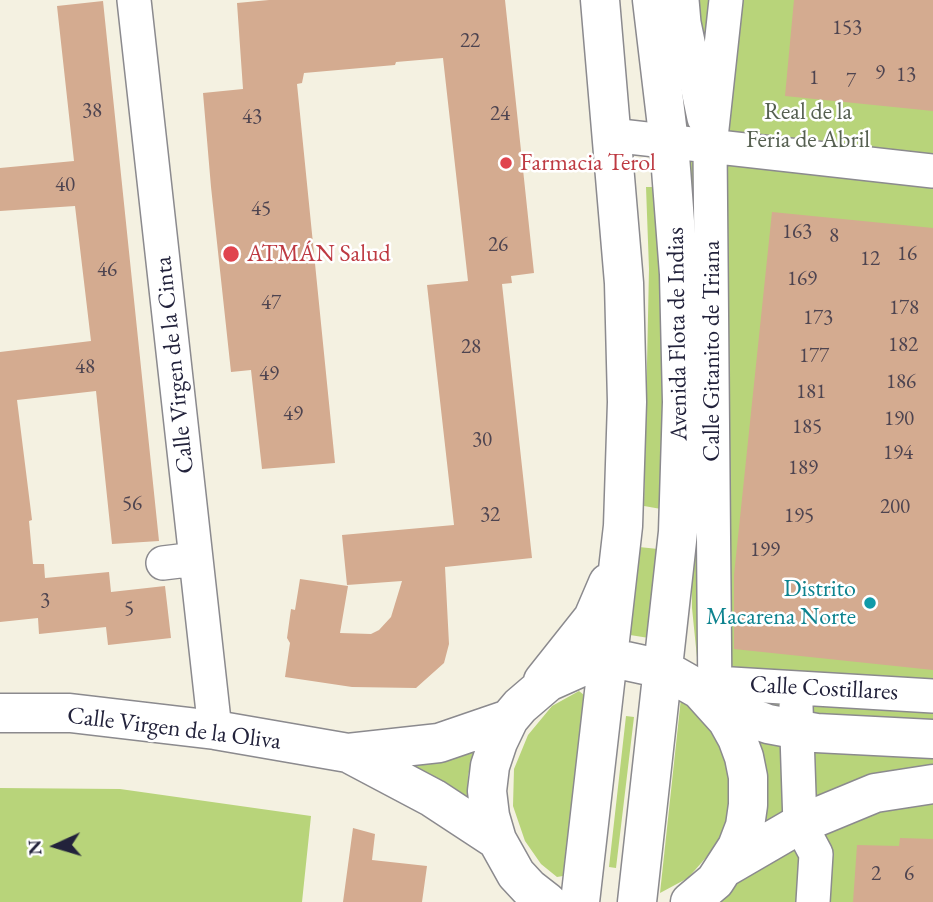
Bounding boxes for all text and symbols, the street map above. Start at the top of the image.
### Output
house number: 153 [832,15,862,41]
house number: 22 [460,28,480,54]
house number: 9 [875,60,885,86]
house number: 13 [896,62,916,88]
house number: 1 [809,65,819,91]
house number: 7 [846,68,856,94]
house number: 38 [82,98,102,124]
park label: Real de la Feria de Abril [746,98,870,154]
house number: 24 [490,101,510,127]
house number: 43 [242,104,262,130]
place label: Farmacia Terol [520,149,656,177]
marker: Farmacia Terol [498,155,514,171]
house number: 40 [55,172,75,198]
house number: 45 [251,196,271,222]
house number: 163 [782,219,812,245]
house number: 8 [829,223,839,249]
street label: Avenida Flota de Indias [662,227,694,441]
house number: 26 [488,232,508,258]
place label: ATMÁN Salud [247,240,391,268]
street label: Calle Gitanito de Triana [698,240,726,462]
house number: 16 [897,241,917,267]
marker: ATMÁN Salud [221,244,241,264]
house number: 12 [860,246,880,272]
street label: Calle Virgen de la Cinta [149,255,201,475]
house number: 46 [97,257,117,283]
house number: 169 [787,266,817,292]
house number: 47 [261,290,281,316]
house number: 178 [889,295,919,321]
house number: 173 [803,305,833,331]
house number: 182 [888,332,918,358]
house number: 28 [461,334,481,360]
house number: 177 [799,343,829,369]
house number: 48 [75,354,95,380]
house number: 49 [259,361,279,387]
house number: 186 [886,369,916,395]
house number: 181 [796,379,826,405]
house number: 49 [283,401,303,427]
house number: 190 [884,406,914,432]
house number: 185 [792,414,822,440]
house number: 30 [472,427,492,453]
house number: 194 [883,440,913,466]
house number: 189 [788,455,818,481]
house number: 56 [122,491,142,517]
house number: 200 [880,494,910,520]
house number: 32 [480,502,500,528]
house number: 195 [784,503,814,529]
house number: 199 [750,537,780,563]
place label: Distrito Macarena Norte [706,575,856,631]
house number: 3 [40,588,50,614]
marker: Distrito Macarena Norte [862,595,878,611]
house number: 5 [124,596,134,622]
street label: Calle Costillares [749,671,899,707]
street label: Calle Virgen de la Oliva [65,702,283,756]
north arrow [21,811,91,881]
text: N [22,839,48,856]
house number: 2 [871,861,881,887]
house number: 6 [904,861,914,887]

